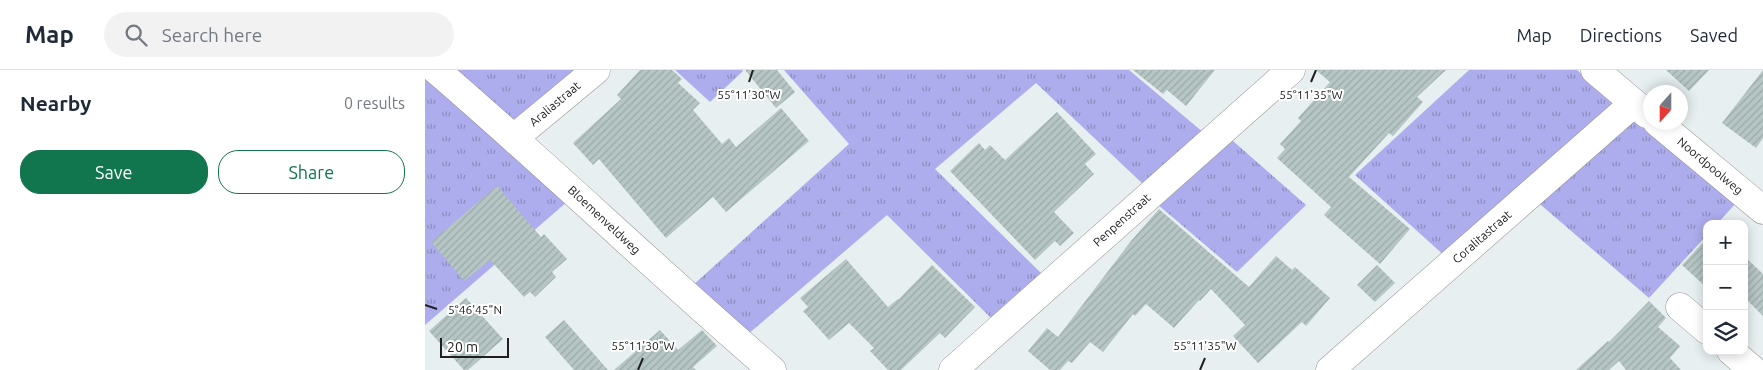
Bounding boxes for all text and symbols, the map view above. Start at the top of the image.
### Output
search box [104,12,454,57]
text: Map [25,21,74,48]
icon: search [122,21,150,49]
text: Search here [162,24,262,46]
text: Map [1516,25,1552,45]
text: Directions [1580,25,1662,45]
text: Saved [1690,25,1738,45]
street label: Araliastraat [527,78,583,129]
north arrow [1643,85,1688,130]
text: 55°11'30"W [717,88,781,101]
text: 55°11'35"W [1279,88,1343,101]
text: Nearby [20,91,91,115]
text: 0 results [344,94,405,112]
street label: Noordpoolweg [1675,135,1746,197]
button: Save [20,150,208,194]
button: Share [218,150,405,194]
street label: Bloemenveldweg [566,183,643,256]
street label: Penpenstraat [1090,190,1153,249]
street label: Coralitastraat [1450,207,1514,266]
map controls [1703,220,1748,355]
button: + [1703,220,1748,265]
button: − [1703,265,1748,310]
text: 5°46'45"N [448,303,502,316]
button: layers [1703,310,1748,355]
scale bar [440,335,509,358]
text: 20 m [447,339,478,355]
text: 55°11'30"W [611,339,675,352]
text: 55°11'35"W [1173,339,1237,352]

